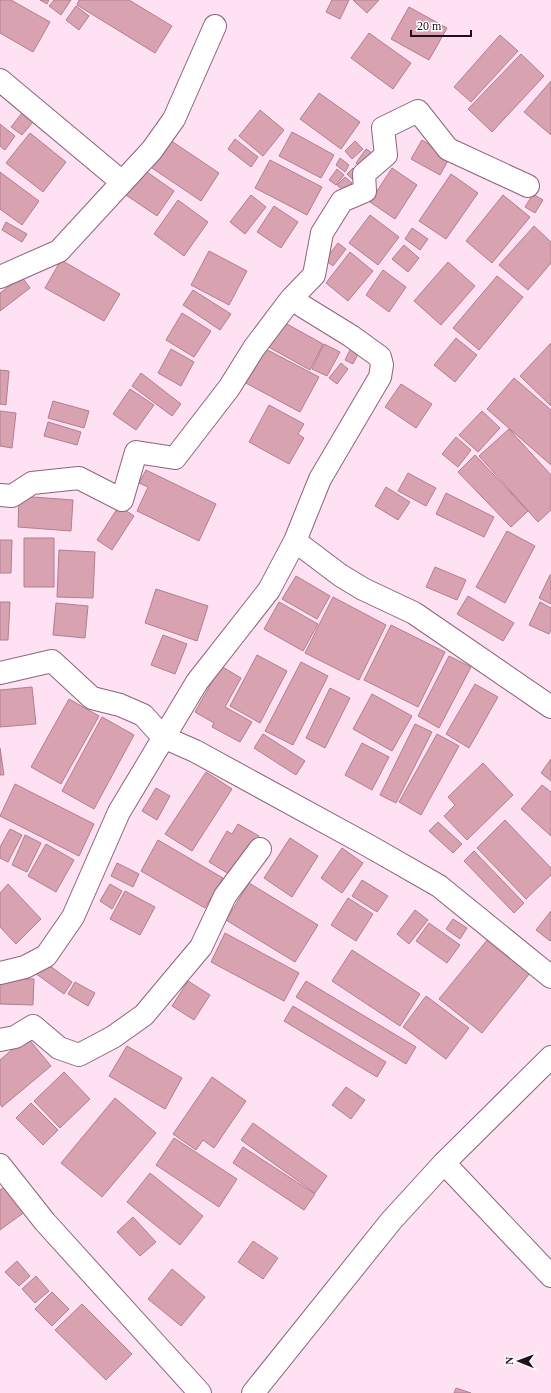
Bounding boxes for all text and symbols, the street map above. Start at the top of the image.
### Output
scale bar [411,12,471,38]
text: 20 m [417,19,442,33]
north arrow [499,1341,539,1381]
text: N [503,1357,515,1365]

